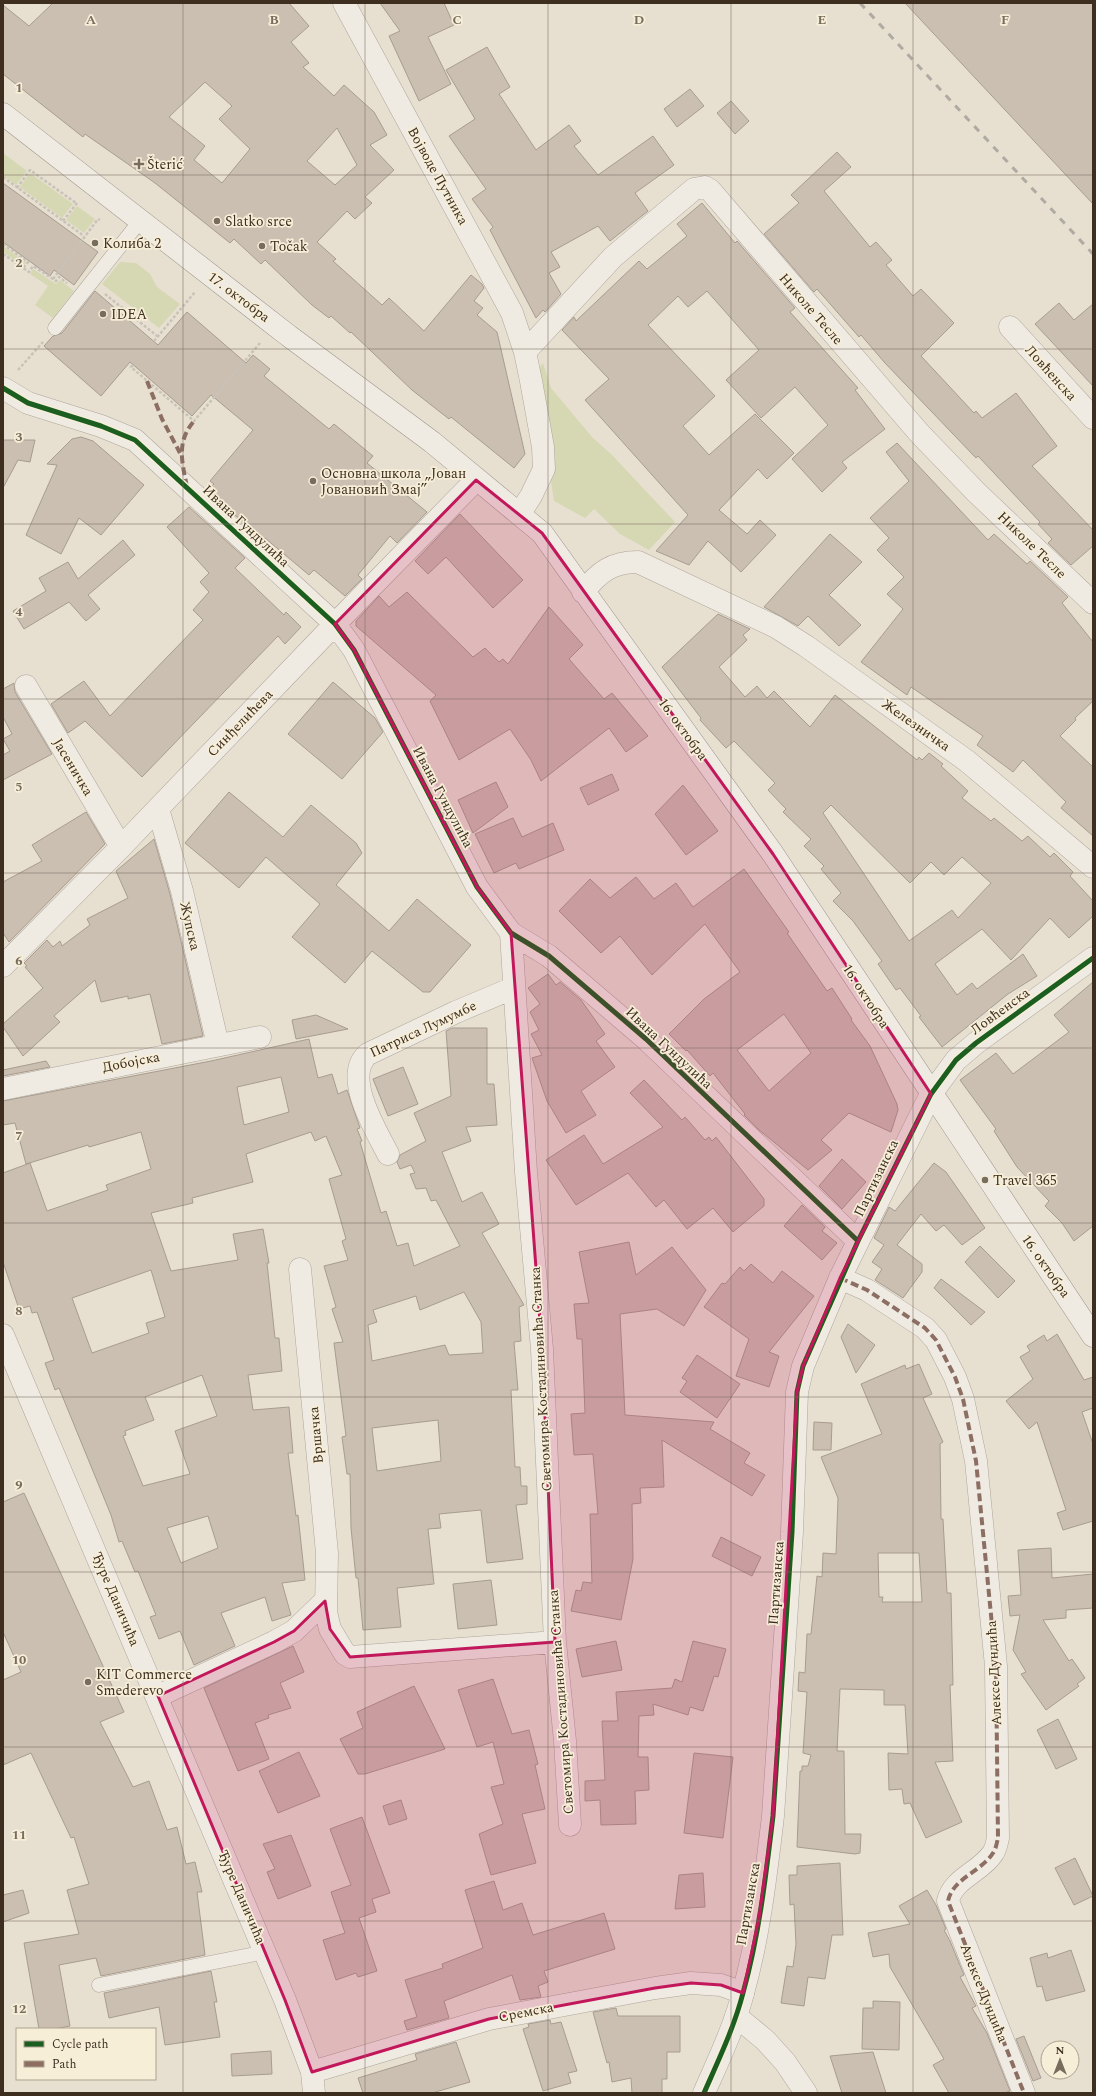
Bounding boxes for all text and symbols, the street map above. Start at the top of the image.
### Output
text: A [86,10,96,30]
text: B [269,10,279,30]
text: C [452,10,462,30]
text: D [634,10,644,30]
text: E [818,10,827,30]
text: F [1001,10,1009,30]
text: 1 [15,78,23,98]
street label: Војводе Путника [402,123,474,229]
place label: Šterić [147,154,183,175]
marker: Šterić [134,159,144,169]
place label: Slatko srce [225,211,292,232]
marker: Slatko srce [212,216,222,226]
place label: Колиба 2 [103,233,161,254]
place label: Točak [270,236,308,257]
marker: Колиба 2 [90,238,100,248]
marker: Točak [257,241,267,251]
text: 2 [15,253,23,273]
street label: 17. октобра [203,267,275,328]
street label: Николе Тесле [774,269,848,350]
place label: IDEA [111,304,147,325]
marker: IDEA [98,309,108,319]
street label: Ловћенска [1020,340,1082,406]
text: 3 [15,427,23,447]
place label: Основна школа „Јован Јовановић Змај” [321,463,466,500]
marker: Основна школа „Јован Јовановић Змај” [308,476,318,486]
street label: Ивана Гундулића [198,480,294,572]
street label: Николе Тесле [993,507,1071,584]
text: 4 [15,602,23,622]
street label: Синђелићева [202,684,278,762]
street label: 16. октобра [653,693,713,765]
street label: Железничка [877,693,955,757]
street label: Јасеничка [47,734,99,800]
street label: Ивана Гундулића [407,742,479,852]
text: 5 [15,777,23,797]
street label: Жупска [174,899,206,953]
text: 6 [15,951,23,971]
street label: 16. октобра [837,960,895,1033]
street label: Ловћенска [966,982,1034,1040]
street label: Патриса Лумумбе [366,995,480,1063]
street label: Ивана Гундулића [621,1002,717,1094]
street label: Добојска [100,1046,162,1078]
text: 7 [15,1126,23,1146]
street label: Партизанска [848,1136,904,1220]
place label: Travel 365 [993,1170,1057,1191]
marker: Travel 365 [980,1175,990,1185]
street label: 16. октобра [1016,1230,1076,1302]
street label: Светомира Костадиновића Станка [525,1266,557,1492]
text: 8 [15,1301,23,1321]
street label: Вршачка [303,1405,329,1464]
text: 9 [15,1475,23,1495]
street label: Партизанска [763,1540,789,1626]
street label: Ђуре Даничића [87,1549,145,1650]
street label: Светомира Костадиновића Станка [543,1589,579,1815]
street label: Алексе Дундића [981,1620,1007,1726]
text: 10 [12,1650,26,1670]
place label: KIT Commerce Smederevo [96,1664,192,1701]
marker: KIT Commerce Smederevo [83,1677,93,1687]
text: 11 [12,1825,26,1845]
street label: Ђуре Даничића [213,1847,271,1948]
street label: Партизанска [730,1861,766,1947]
street label: Алексе Дундића [955,1940,1013,2046]
street label: Сремска [497,1996,556,2028]
text: 12 [12,1999,26,2019]
legend [16,2028,156,2080]
text: Cycle path [52,2035,109,2054]
north arrow [1040,2040,1080,2080]
text: N [1056,2042,1065,2059]
text: Path [52,2055,77,2074]

